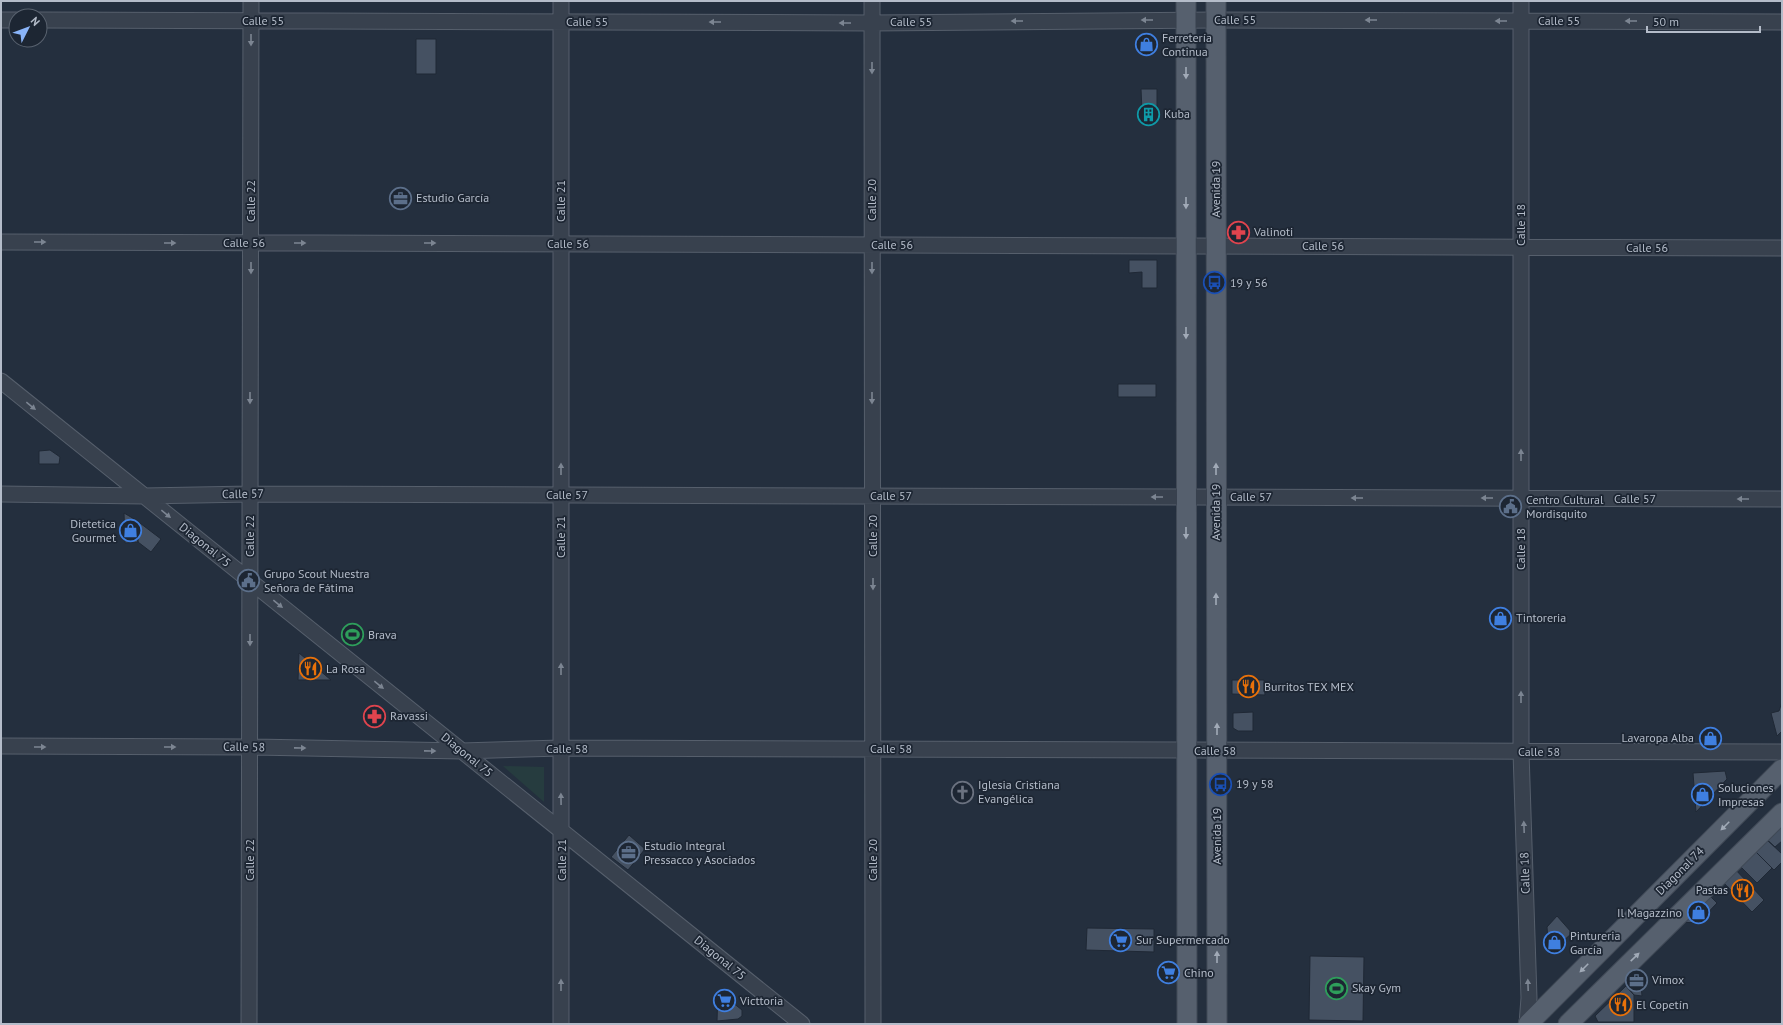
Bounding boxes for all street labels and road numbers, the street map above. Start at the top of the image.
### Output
street label: Calle 55 [1214,12,1256,27]
street label: Calle 55 [242,13,284,28]
street label: Calle 55 [1538,13,1580,28]
street label: Calle 55 [566,14,608,29]
street label: Calle 55 [890,14,932,29]
street label: Avenida 19 [1208,161,1223,217]
street label: Calle 20 [864,179,879,221]
street label: Calle 22 [243,180,258,222]
street label: Calle 21 [553,180,568,222]
street label: Calle 18 [1513,204,1528,246]
street label: Calle 56 [223,235,265,250]
street label: Calle 56 [547,236,589,251]
street label: Calle 56 [871,237,913,252]
street label: Calle 56 [1302,238,1344,253]
street label: Calle 56 [1626,240,1668,255]
street label: Avenida 19 [1208,484,1223,540]
street label: Calle 57 [222,486,264,501]
street label: Calle 57 [546,487,588,502]
street label: Calle 57 [870,488,912,503]
street label: Calle 57 [1230,489,1272,504]
street label: Calle 57 [1614,491,1656,506]
street label: Calle 22 [242,515,257,557]
street label: Calle 20 [865,515,880,557]
street label: Calle 21 [553,516,568,558]
street label: Diagonal 75 [176,519,234,570]
street label: Calle 18 [1513,528,1528,570]
street label: Diagonal 75 [438,729,496,780]
street label: Calle 58 [223,739,265,754]
street label: Calle 58 [546,741,588,756]
street label: Calle 58 [870,741,912,756]
street label: Calle 58 [1194,743,1236,758]
street label: Calle 58 [1518,744,1560,759]
street label: Avenida 19 [1209,808,1224,864]
street label: Calle 22 [242,839,257,881]
street label: Calle 21 [554,839,569,881]
street label: Calle 20 [865,839,880,881]
street label: Diagonal 74 [1652,843,1707,898]
street label: Calle 18 [1516,852,1533,894]
street label: Diagonal 75 [691,932,749,983]

